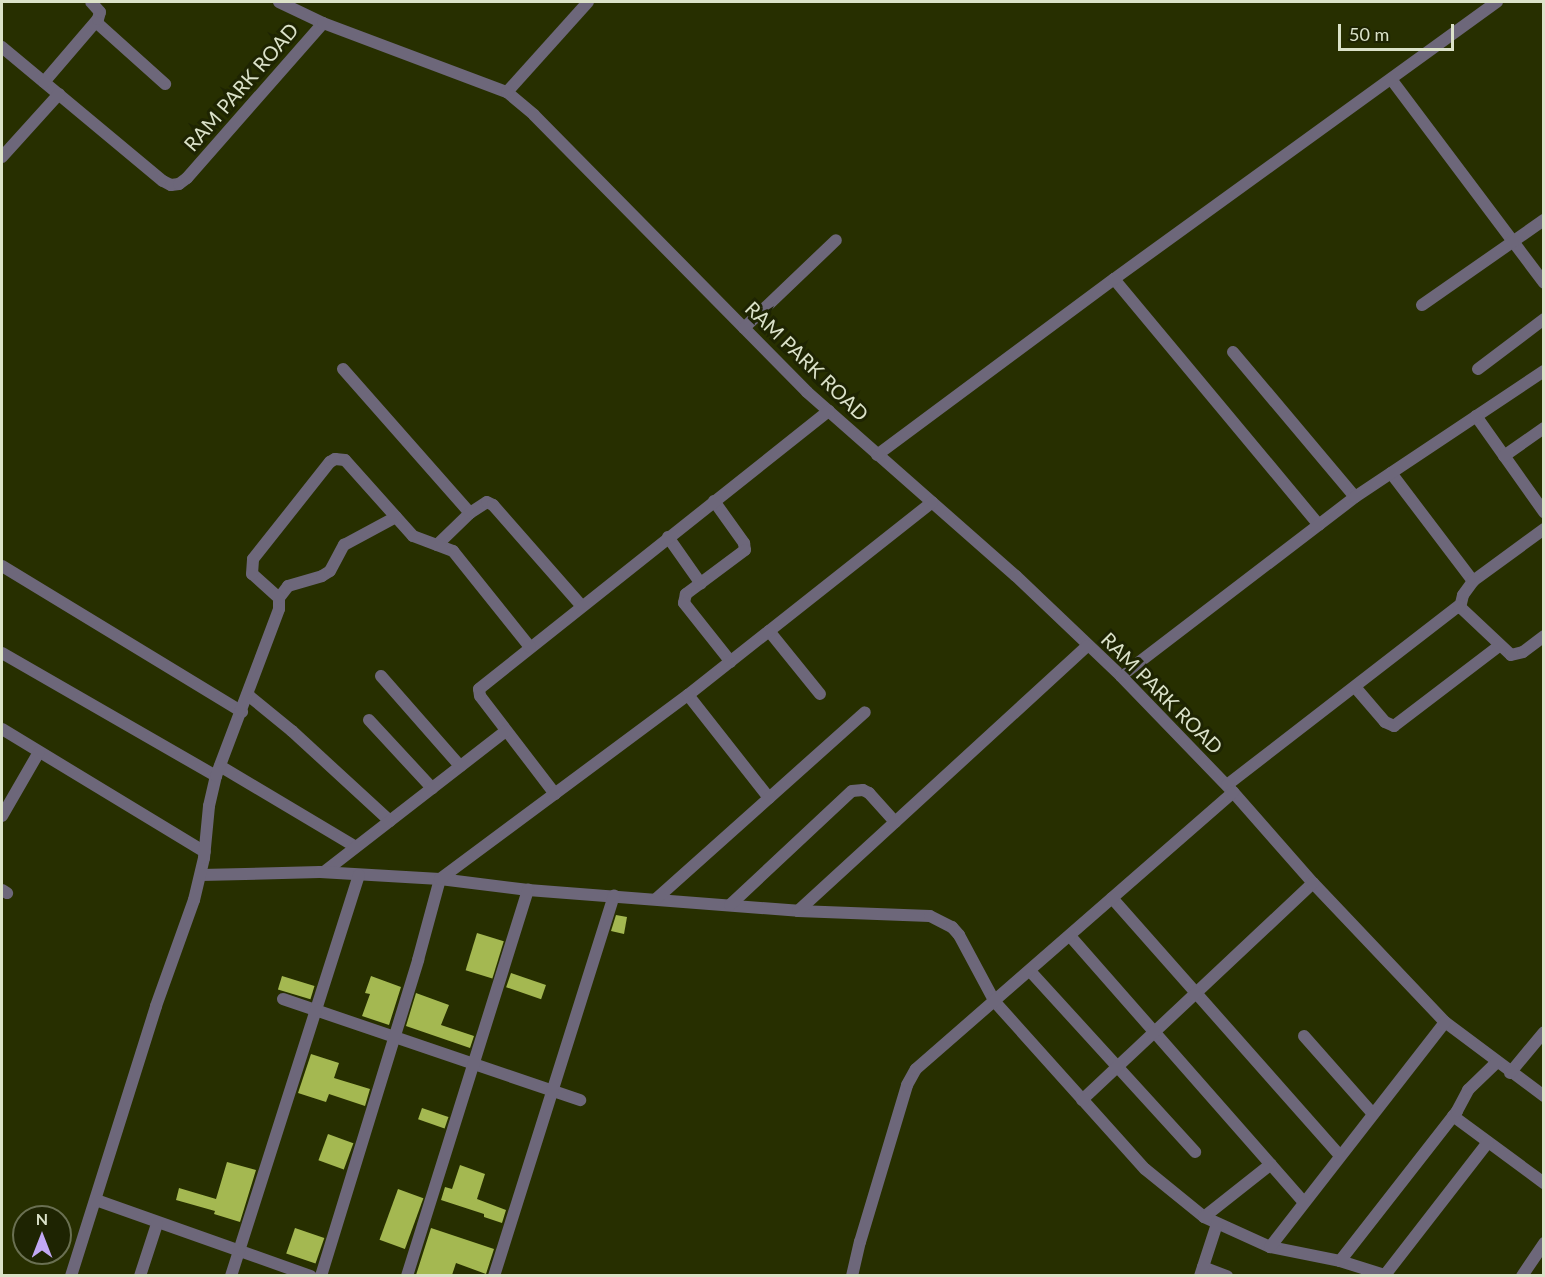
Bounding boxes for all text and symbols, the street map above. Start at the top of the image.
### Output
scale bar [1341,12,1456,50]
street label: RAM PARK ROAD [179,18,303,156]
text: 50 m [1349,23,1389,45]
street label: RAM PARK ROAD [740,296,874,426]
street label: RAM PARK ROAD [1096,627,1228,759]
north arrow [12,1205,72,1265]
text: N [36,1209,48,1228]

